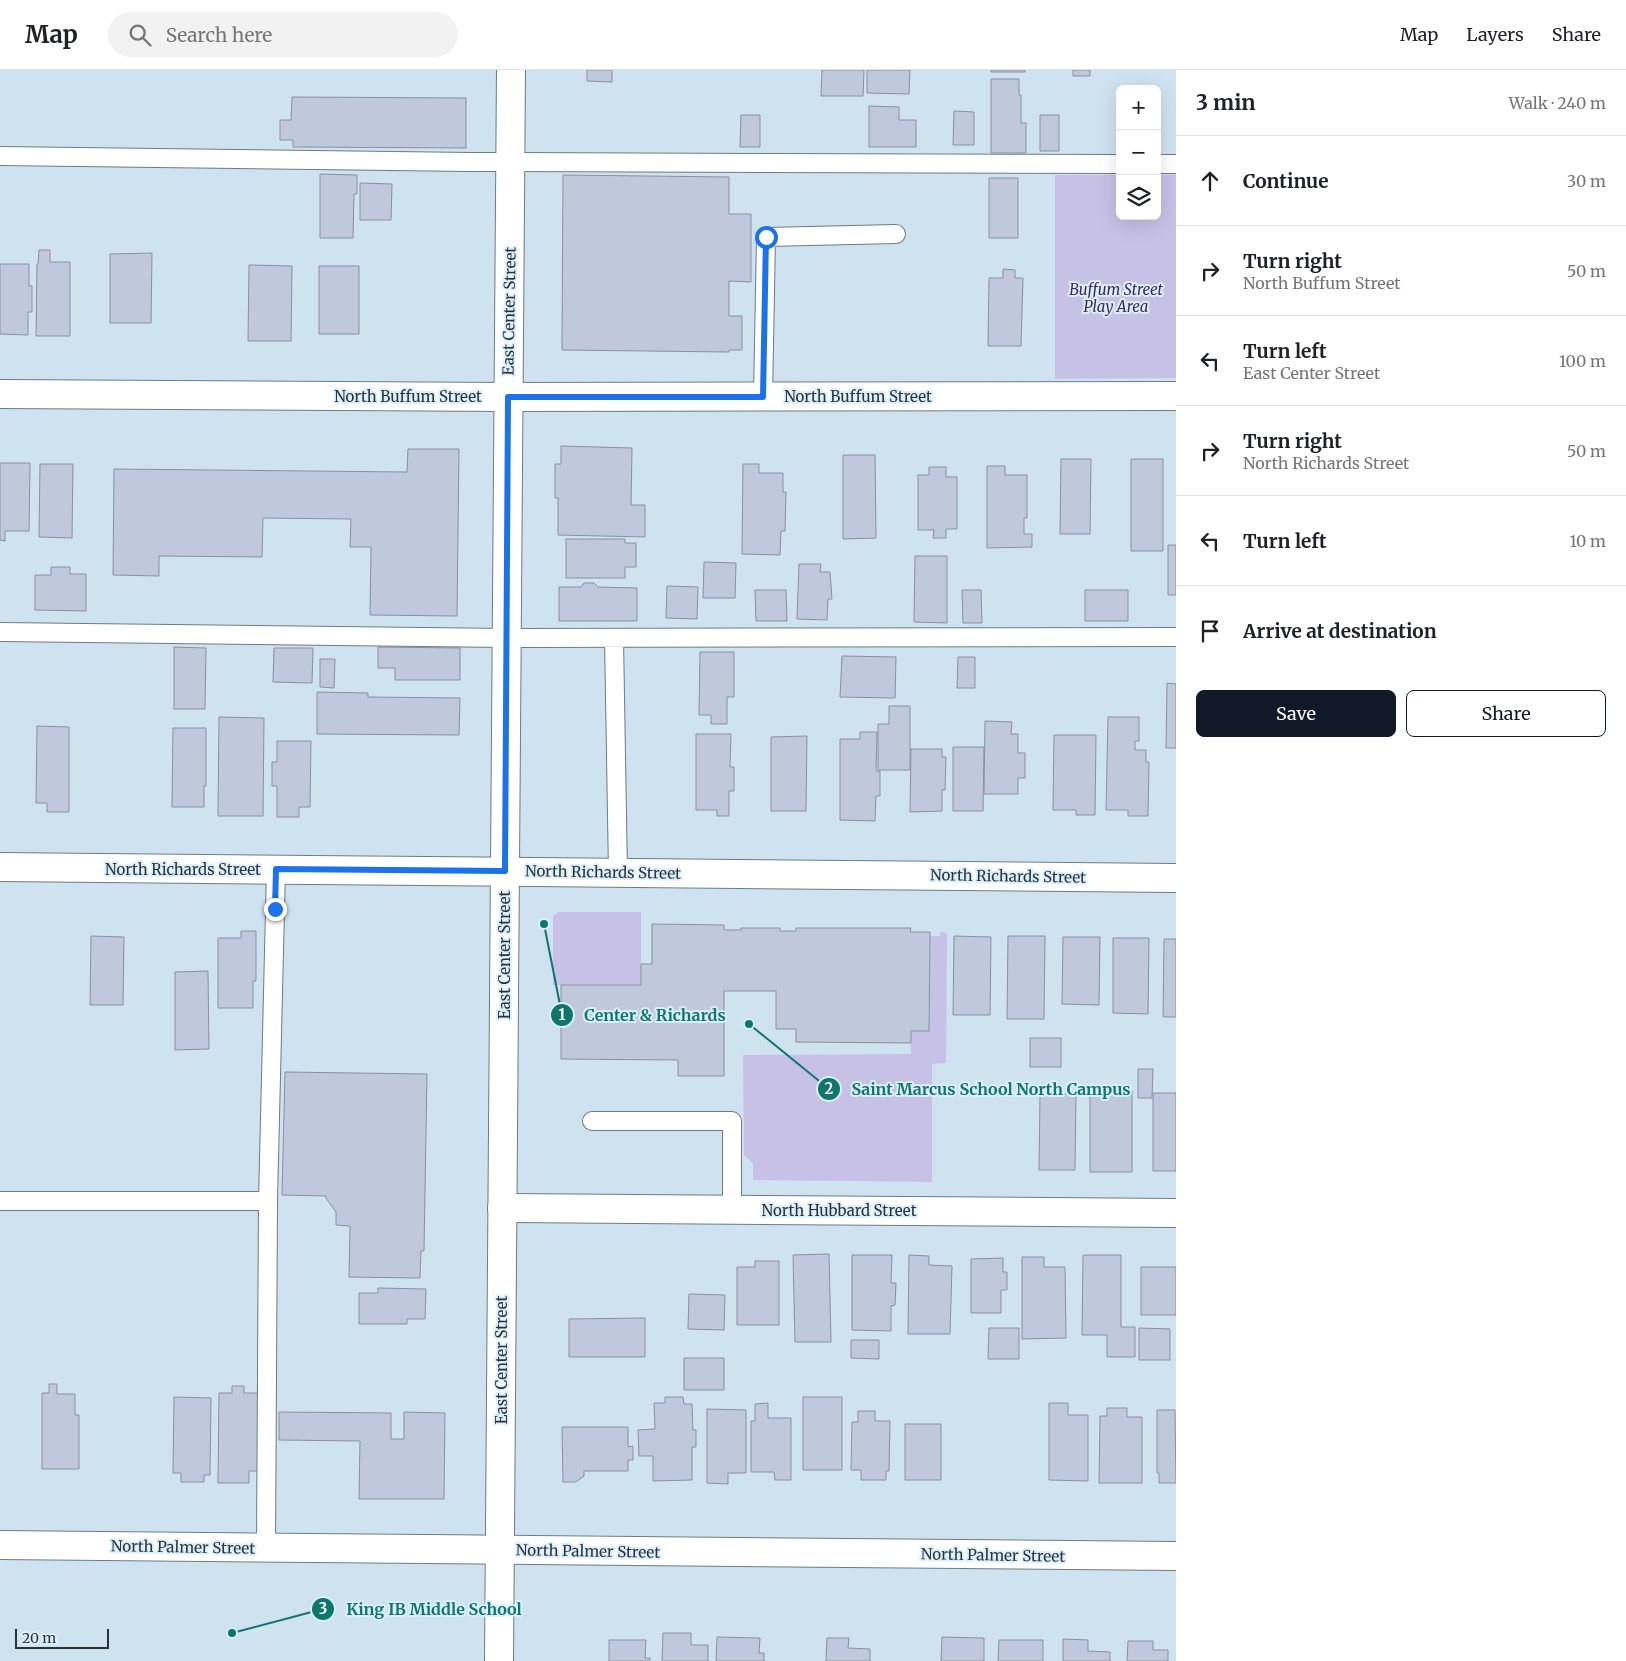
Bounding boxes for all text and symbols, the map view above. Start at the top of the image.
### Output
search box [108,12,458,57]
text: Map [25,19,78,50]
icon: search [126,21,154,49]
text: Search here [166,23,272,47]
text: Map [1400,23,1438,46]
text: Layers [1466,23,1524,46]
text: Share [1552,23,1601,46]
map controls [1116,85,1161,220]
button: + [1116,85,1161,130]
text: 3 min [1196,89,1255,116]
text: Walk · 240 m [1509,93,1606,113]
button: − [1116,130,1161,175]
icon: ahead [1196,167,1224,195]
text: Continue [1243,169,1329,193]
text: 30 m [1567,171,1606,191]
button: layers [1116,175,1161,220]
route start [755,226,778,249]
street label: East Center Street [498,246,520,375]
text: Turn right [1243,249,1342,273]
icon: right [1196,257,1224,285]
text: 50 m [1567,261,1606,281]
text: North Buffum Street [1243,273,1401,293]
park label: Buffum Street Play Area [1069,280,1164,316]
text: Turn left [1243,339,1327,363]
icon: left [1196,347,1224,375]
text: 100 m [1559,351,1606,371]
text: East Center Street [1243,363,1380,383]
street label: North Buffum Street [334,387,482,406]
street label: North Buffum Street [784,387,932,406]
text: Turn right [1243,429,1342,453]
icon: right [1196,437,1224,465]
text: 50 m [1567,441,1606,461]
text: North Richards Street [1243,453,1409,473]
icon: left [1196,527,1224,555]
text: Turn left [1243,529,1327,553]
text: 10 m [1569,531,1606,551]
icon: arrive [1196,617,1224,645]
text: Arrive at destination [1243,619,1437,643]
button: Save [1196,690,1396,737]
button: Share [1406,690,1606,737]
street label: North Richards Street [105,860,261,879]
street label: North Richards Street [525,861,681,883]
street label: North Richards Street [930,865,1086,887]
street label: East Center Street [495,891,514,1019]
route end [264,898,287,921]
callout: Center & Richards [549,1000,735,1031]
text: 1 [559,1005,566,1024]
text: Center & Richards [584,1005,726,1025]
callout: Saint Marcus School North Campus [816,1074,1141,1105]
text: 2 [825,1079,834,1098]
text: Saint Marcus School North Campus [851,1079,1131,1099]
street label: North Hubbard Street [762,1201,917,1220]
street label: East Center Street [492,1296,511,1424]
street label: North Palmer Street [111,1536,255,1558]
street label: North Palmer Street [516,1540,660,1562]
street label: North Palmer Street [921,1544,1065,1566]
callout: King IB Middle School [311,1593,531,1624]
text: 3 [319,1599,327,1618]
text: King IB Middle School [346,1599,522,1619]
scale bar [15,1626,109,1649]
text: 20 m [22,1629,56,1647]

